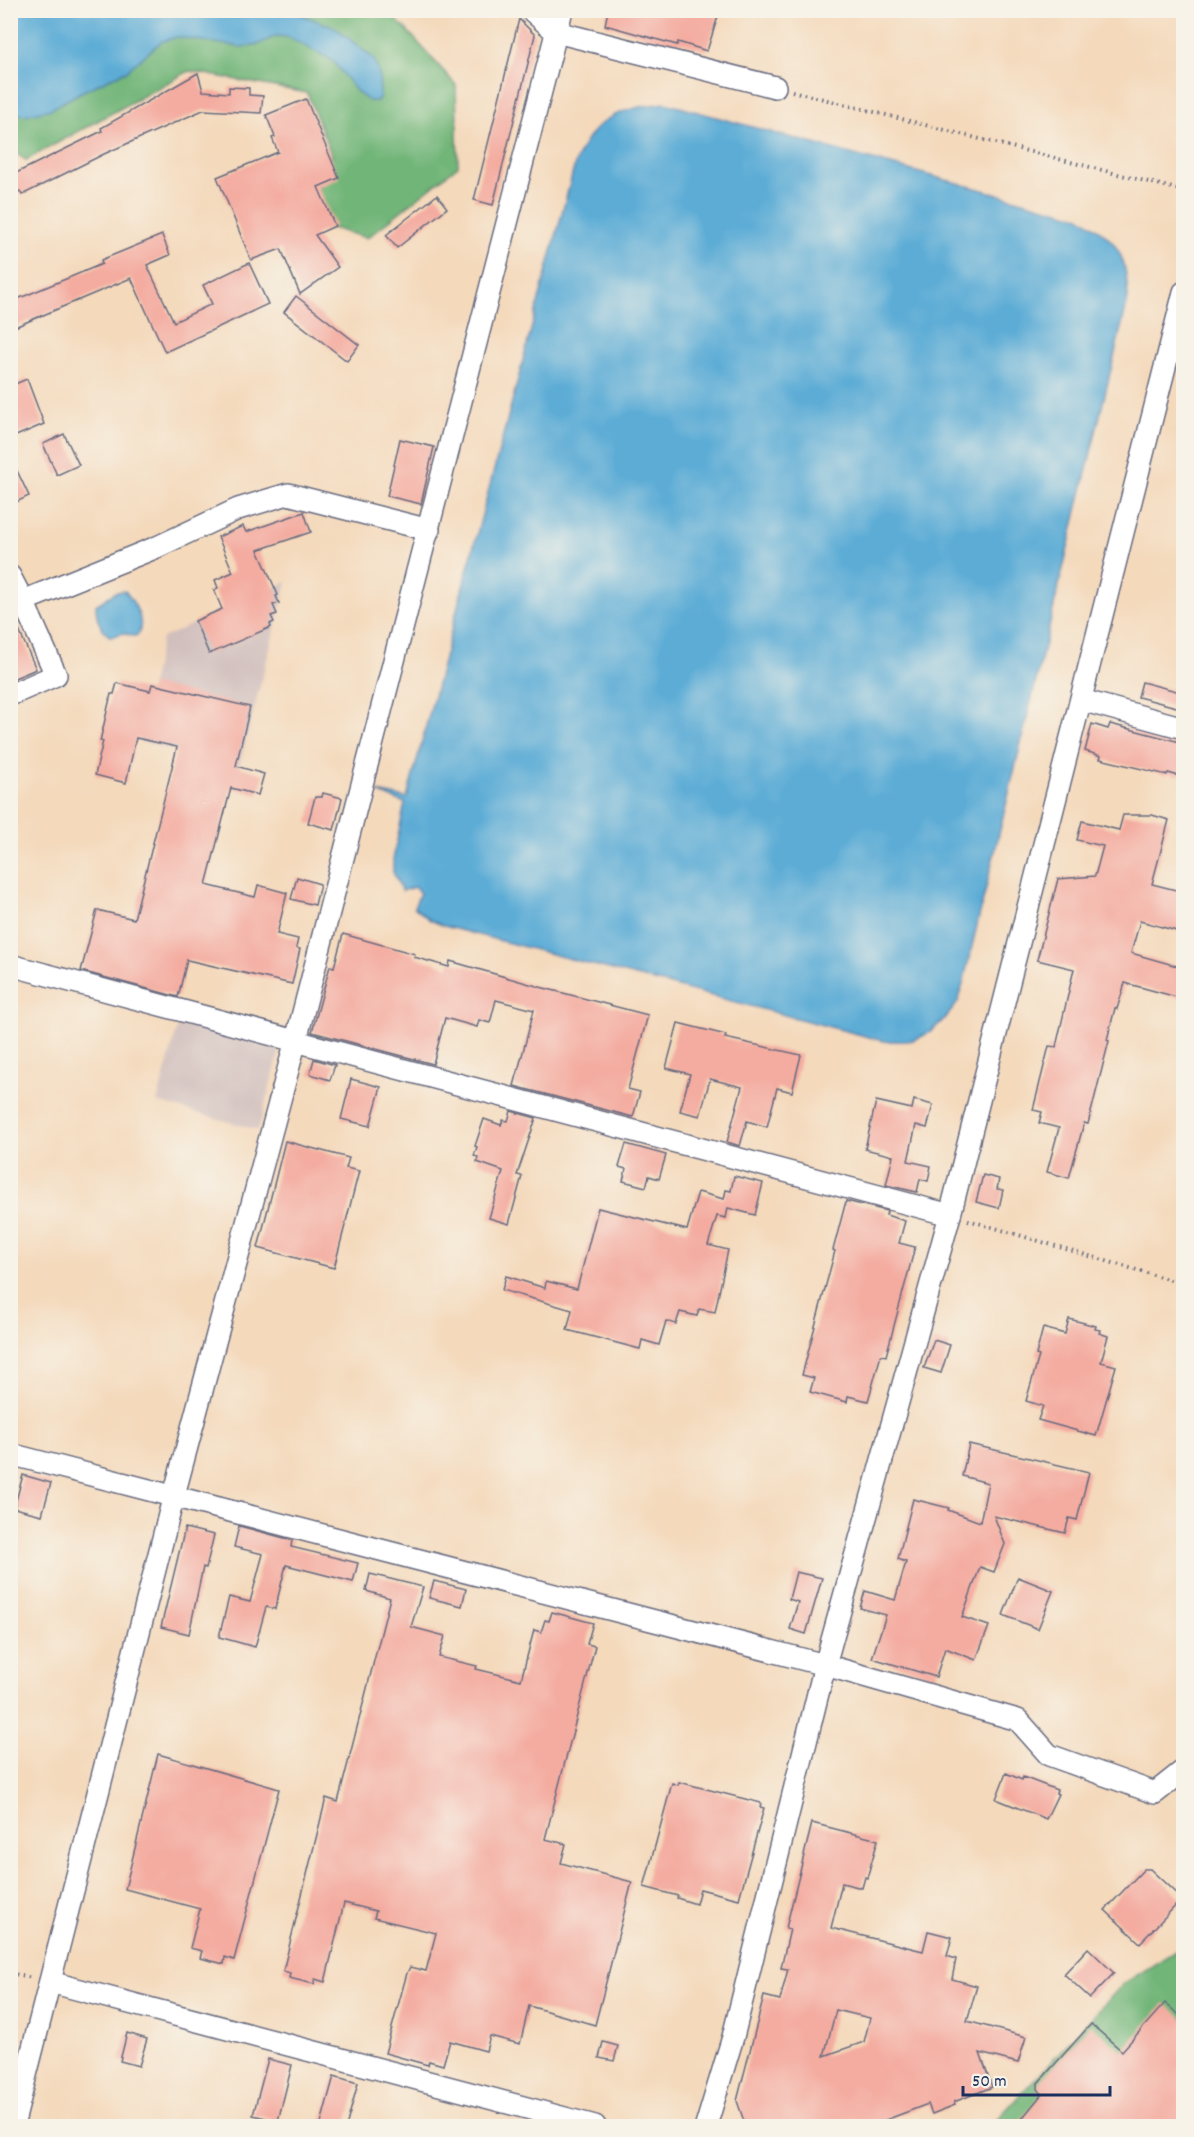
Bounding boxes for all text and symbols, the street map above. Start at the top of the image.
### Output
scale bar [963,2059,1110,2097]
text: 50 m [972,2070,1007,2095]

